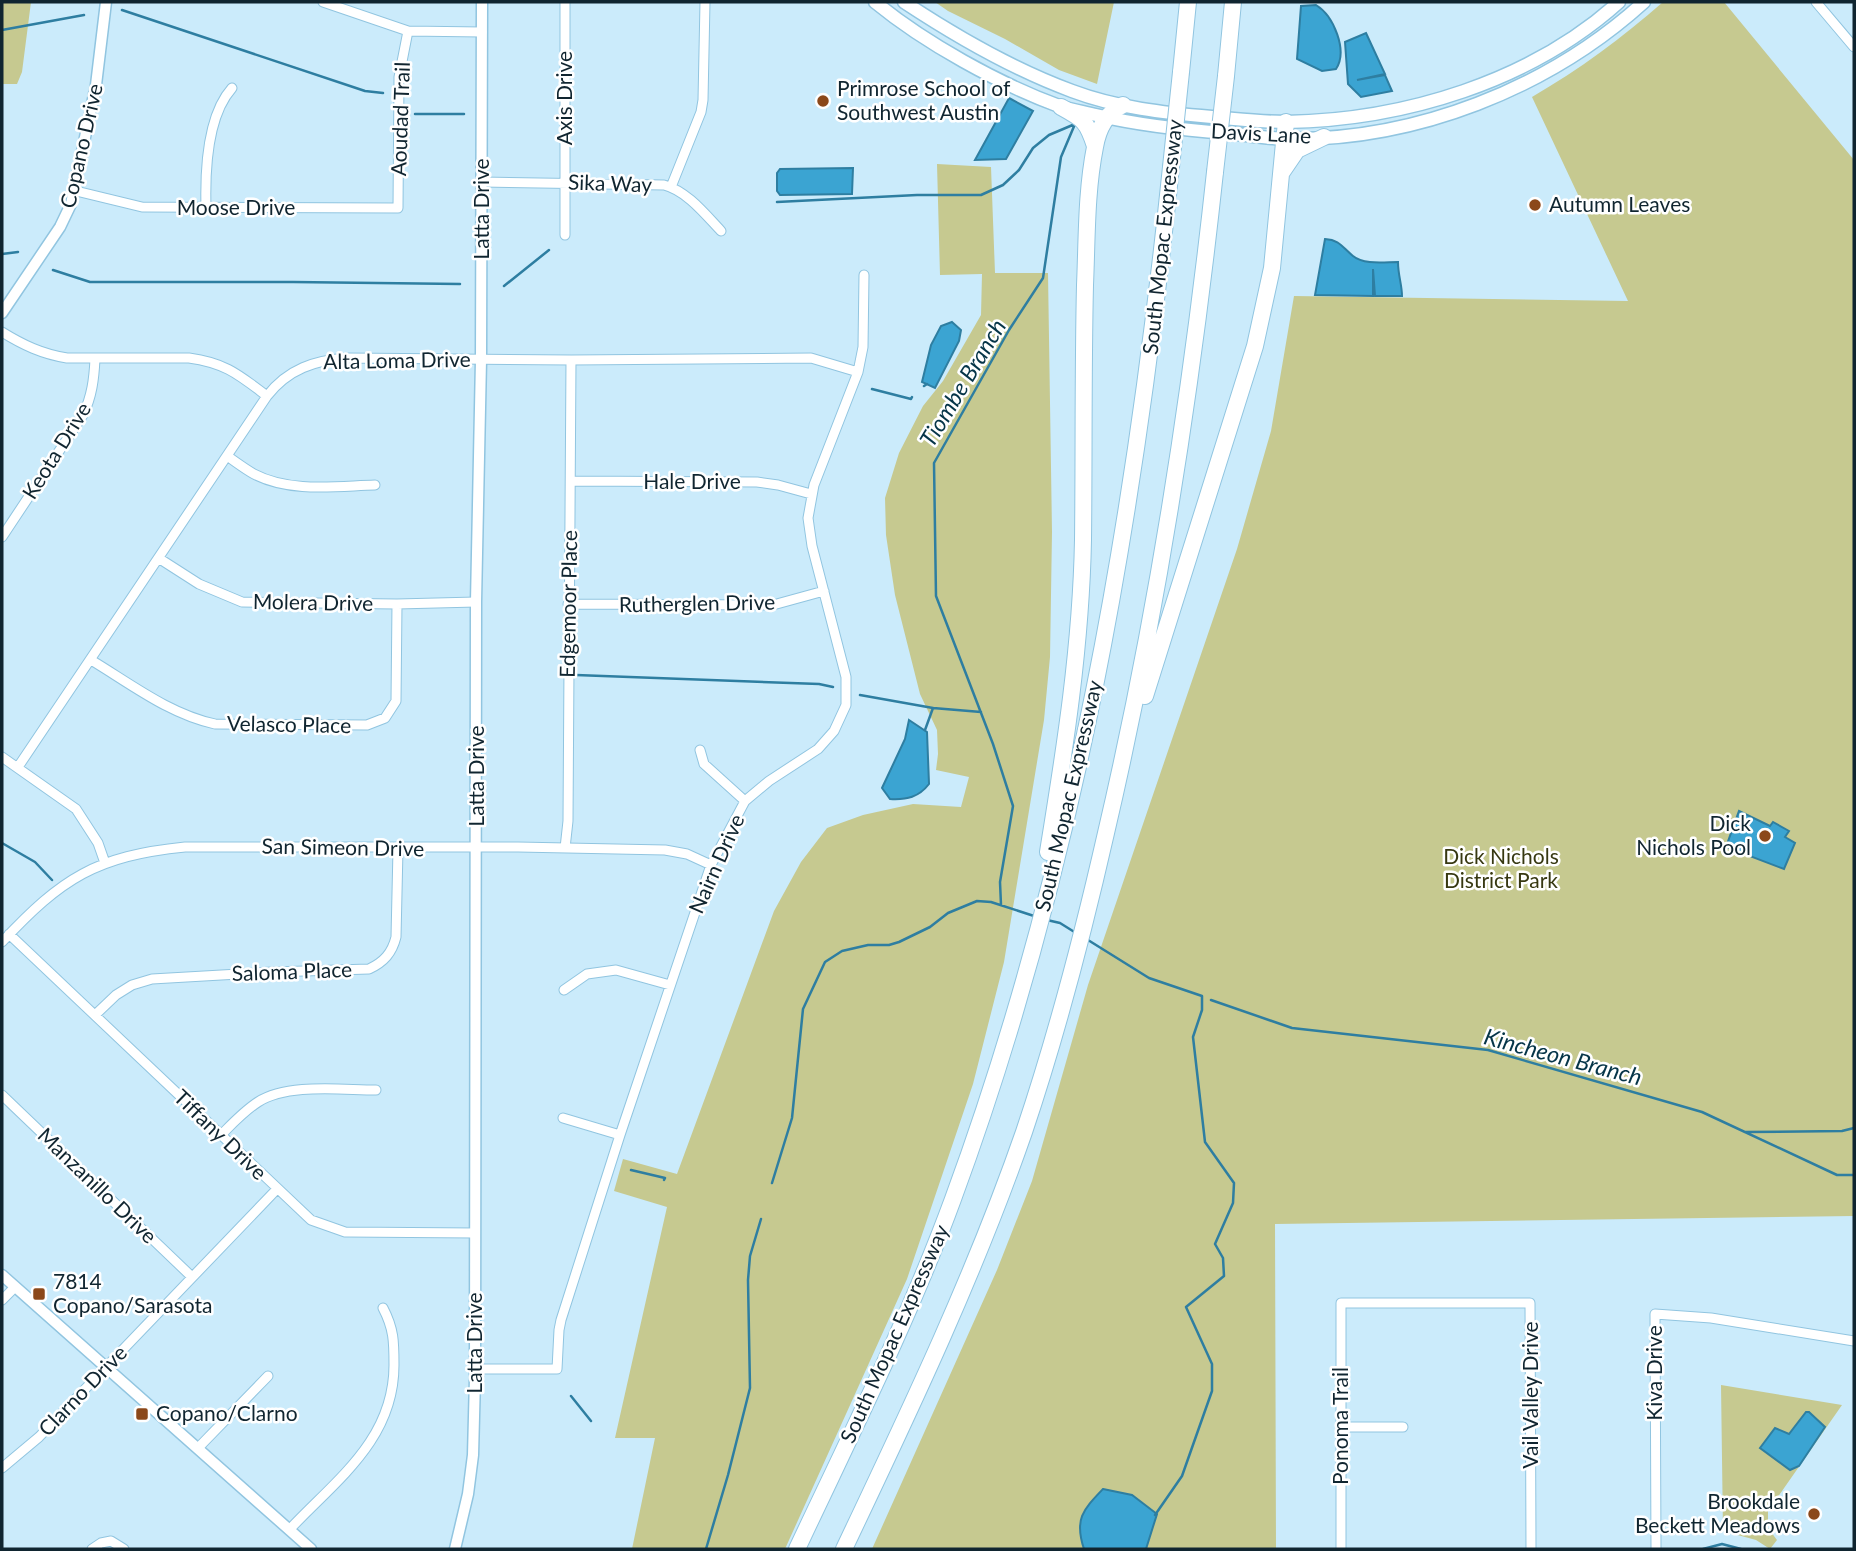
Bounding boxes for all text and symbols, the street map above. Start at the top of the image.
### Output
street label: Axis Drive [551,51,576,145]
street label: Aoudad Trail [385,61,414,176]
place label: Primrose School of Southwest Austin [837,75,1011,124]
street label: Copano Drive [54,81,107,210]
marker: Primrose School of Southwest Austin [815,93,831,109]
street label: Davis Lane [1210,117,1312,148]
street label: South Mopac Expressway [1137,118,1186,356]
street label: Latta Drive [468,158,493,260]
street label: Sika Way [568,169,653,196]
place label: Autumn Leaves [1549,191,1690,216]
street label: Moose Drive [177,194,295,219]
marker: Autumn Leaves [1527,197,1543,213]
water label: Tiombe Branch [913,314,1011,451]
street label: Alta Loma Drive [323,346,471,373]
street label: Keota Drive [16,397,95,503]
street label: Hale Drive [643,468,741,493]
street label: Edgemoor Place [554,530,581,678]
street label: Molera Drive [253,588,373,615]
street label: Rutherglen Drive [619,589,775,616]
street label: South Mopac Expressway [1029,677,1106,914]
street label: Velasco Place [227,710,351,737]
street label: Latta Drive [463,725,488,827]
street label: Nairn Drive [683,810,749,917]
place label: Dick Nichols Pool [1636,810,1751,859]
marker: Dick Nichols Pool [1757,828,1773,844]
street label: San Simeon Drive [262,833,425,860]
park label: Dick Nichols District Park [1443,843,1559,892]
street label: Saloma Place [231,956,353,985]
water label: Kincheon Branch [1481,1022,1645,1091]
street label: Tiffany Drive [170,1084,273,1184]
street label: Manzanillo Drive [34,1122,163,1248]
street label: South Mopac Expressway [834,1220,953,1446]
place label: 7814 Copano/Sarasota [53,1268,212,1317]
marker: 7814 Copano/Sarasota [31,1286,47,1302]
street label: Latta Drive [461,1292,486,1394]
street label: Vail Valley Drive [1517,1321,1542,1469]
street label: Kiva Drive [1641,1325,1666,1421]
street label: Clarno Drive [33,1340,131,1440]
street label: Ponoma Trail [1327,1367,1352,1485]
place label: Copano/Clarno [156,1400,298,1425]
marker: Copano/Clarno [134,1406,150,1422]
place label: Brookdale Beckett Meadows [1635,1488,1800,1537]
marker: Brookdale Beckett Meadows [1806,1506,1822,1522]

